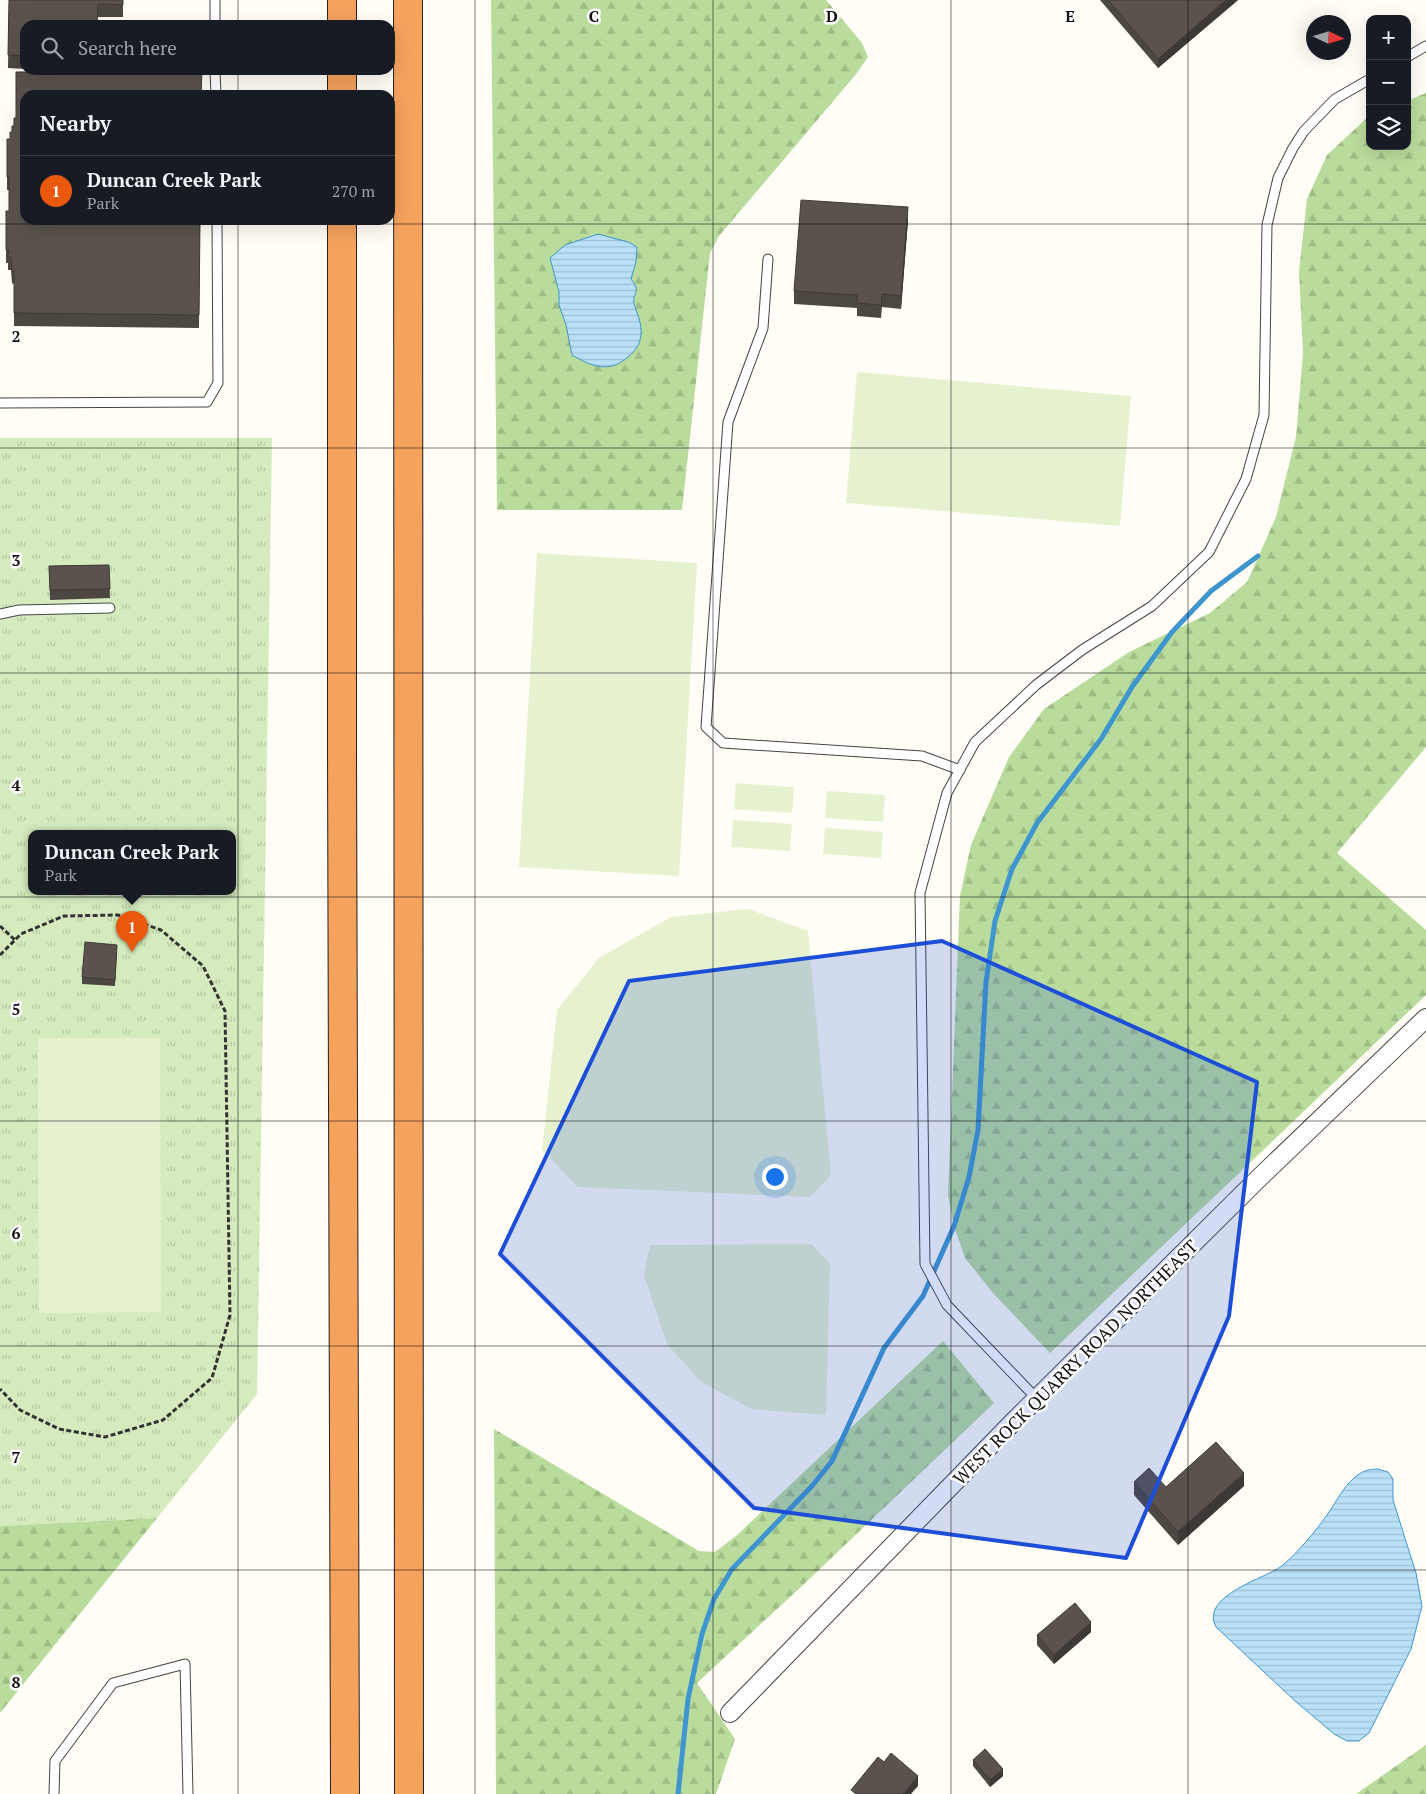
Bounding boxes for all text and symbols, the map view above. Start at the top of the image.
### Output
text: C [589,5,599,27]
text: D [826,5,838,27]
text: E [1065,5,1075,27]
north arrow [1306,15,1351,60]
map controls [1366,15,1411,150]
button: + [1366,15,1411,60]
search box [20,20,395,75]
icon: search [38,34,66,62]
text: Search here [78,35,177,60]
button: − [1366,60,1411,105]
button: layers [1366,105,1411,150]
text: Nearby [40,109,111,137]
text: Duncan Creek Park [87,167,261,192]
text: 1 [51,180,61,202]
text: 270 m [332,180,375,202]
text: Park [87,192,119,214]
text: 2 [11,325,21,347]
text: 3 [11,549,21,571]
text: 4 [11,774,21,796]
popup [28,830,236,895]
text: Duncan Creek Park [45,839,219,864]
text: Park [45,864,77,886]
pin: 1 [116,911,148,952]
text: 5 [11,998,21,1020]
your location [762,1164,788,1190]
text: 6 [11,1222,21,1244]
street label: WEST ROCK QUARRY ROAD NORTHEAST [947,1234,1203,1490]
text: 7 [11,1446,21,1468]
text: 8 [11,1671,21,1693]

